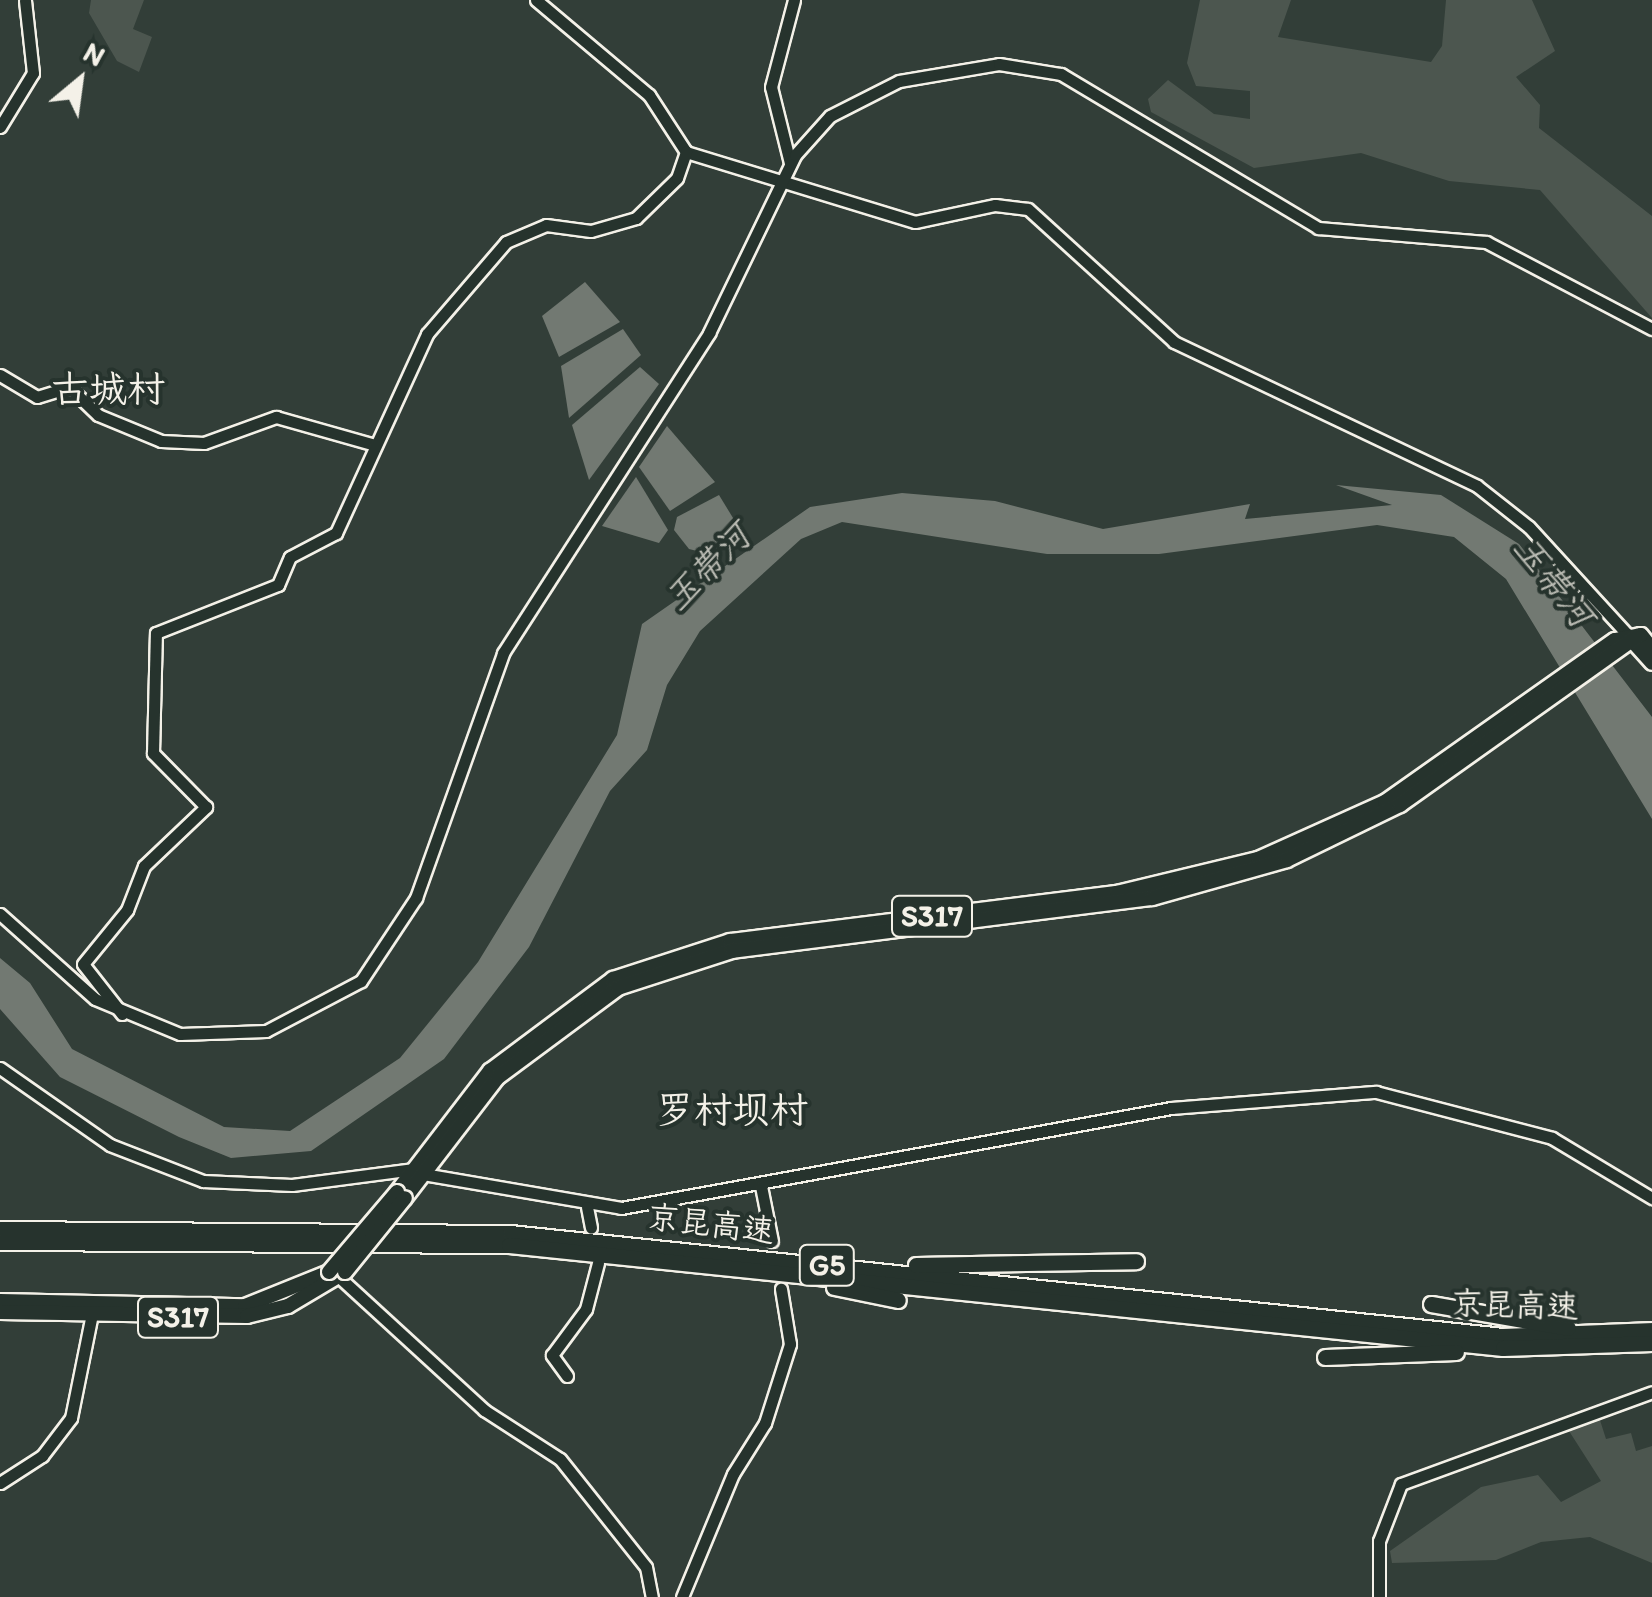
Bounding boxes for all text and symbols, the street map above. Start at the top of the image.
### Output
north arrow [30,30,130,130]
text: N [78,34,111,73]
district label: 古城村 [51,367,165,413]
water label: 玉带河 [655,515,759,619]
water label: 玉带河 [1505,527,1603,635]
road number: S317 [890,891,974,941]
district label: 罗村坝村 [656,1088,808,1134]
street label: 京昆高速 [645,1197,777,1251]
road number: G5 [797,1240,857,1290]
street label: 京昆高速 [1450,1284,1580,1326]
road number: S317 [136,1292,220,1342]

